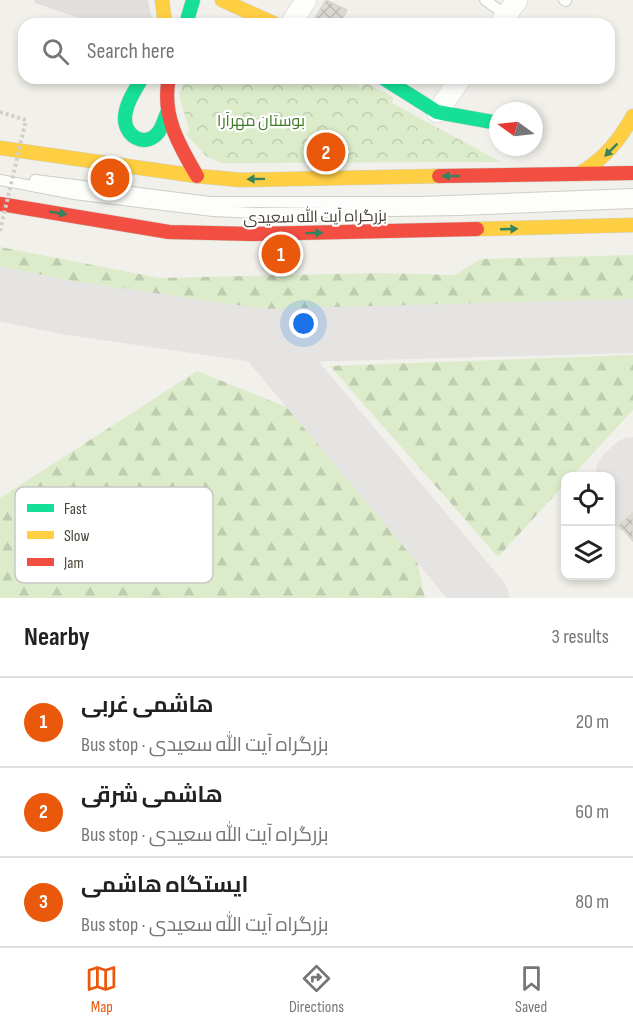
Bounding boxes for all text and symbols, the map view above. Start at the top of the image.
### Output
search box [18,18,615,84]
icon: search [39,35,72,68]
text: Search here [87,38,174,65]
north arrow [489,102,543,156]
park label: بوستان مهرآرا [217,112,305,131]
pin: 2 [306,130,346,174]
one-way arrow [605,142,619,156]
pin: 3 [90,156,130,201]
one-way arrow [441,171,460,181]
one-way arrow [246,175,265,184]
street label: بزرگراه آیت الله سعیدی [243,205,387,228]
one-way arrow [48,209,67,218]
one-way arrow [500,224,519,233]
one-way arrow [305,228,324,238]
pin: 1 [262,232,300,276]
your location [289,309,318,338]
map controls [561,472,615,580]
button: locate [561,472,615,526]
legend [15,487,213,583]
text: Fast [64,500,87,519]
button: layers [561,526,615,580]
text: Slow [64,527,89,546]
text: Jam [63,554,84,573]
text: Nearby [24,622,90,653]
text: 3 results [552,625,609,649]
text: هاشمی غربی [81,692,214,719]
text: 1 [40,710,47,734]
text: 20 m [576,710,609,734]
text: Bus stop · بزرگراه آیت الله سعیدی [81,733,329,757]
text: هاشمی شرقی [81,782,223,809]
text: 2 [39,800,48,824]
text: 60 m [575,800,609,824]
text: Bus stop · بزرگراه آیت الله سعیدی [81,823,329,847]
text: ایستگاه هاشمی [81,872,248,899]
text: 3 [39,890,48,914]
text: 80 m [575,890,609,914]
text: Bus stop · بزرگراه آیت الله سعیدی [81,913,329,937]
tab: Map [85,962,118,1017]
tab: Directions [289,962,344,1017]
tab: Saved [515,962,548,1017]

